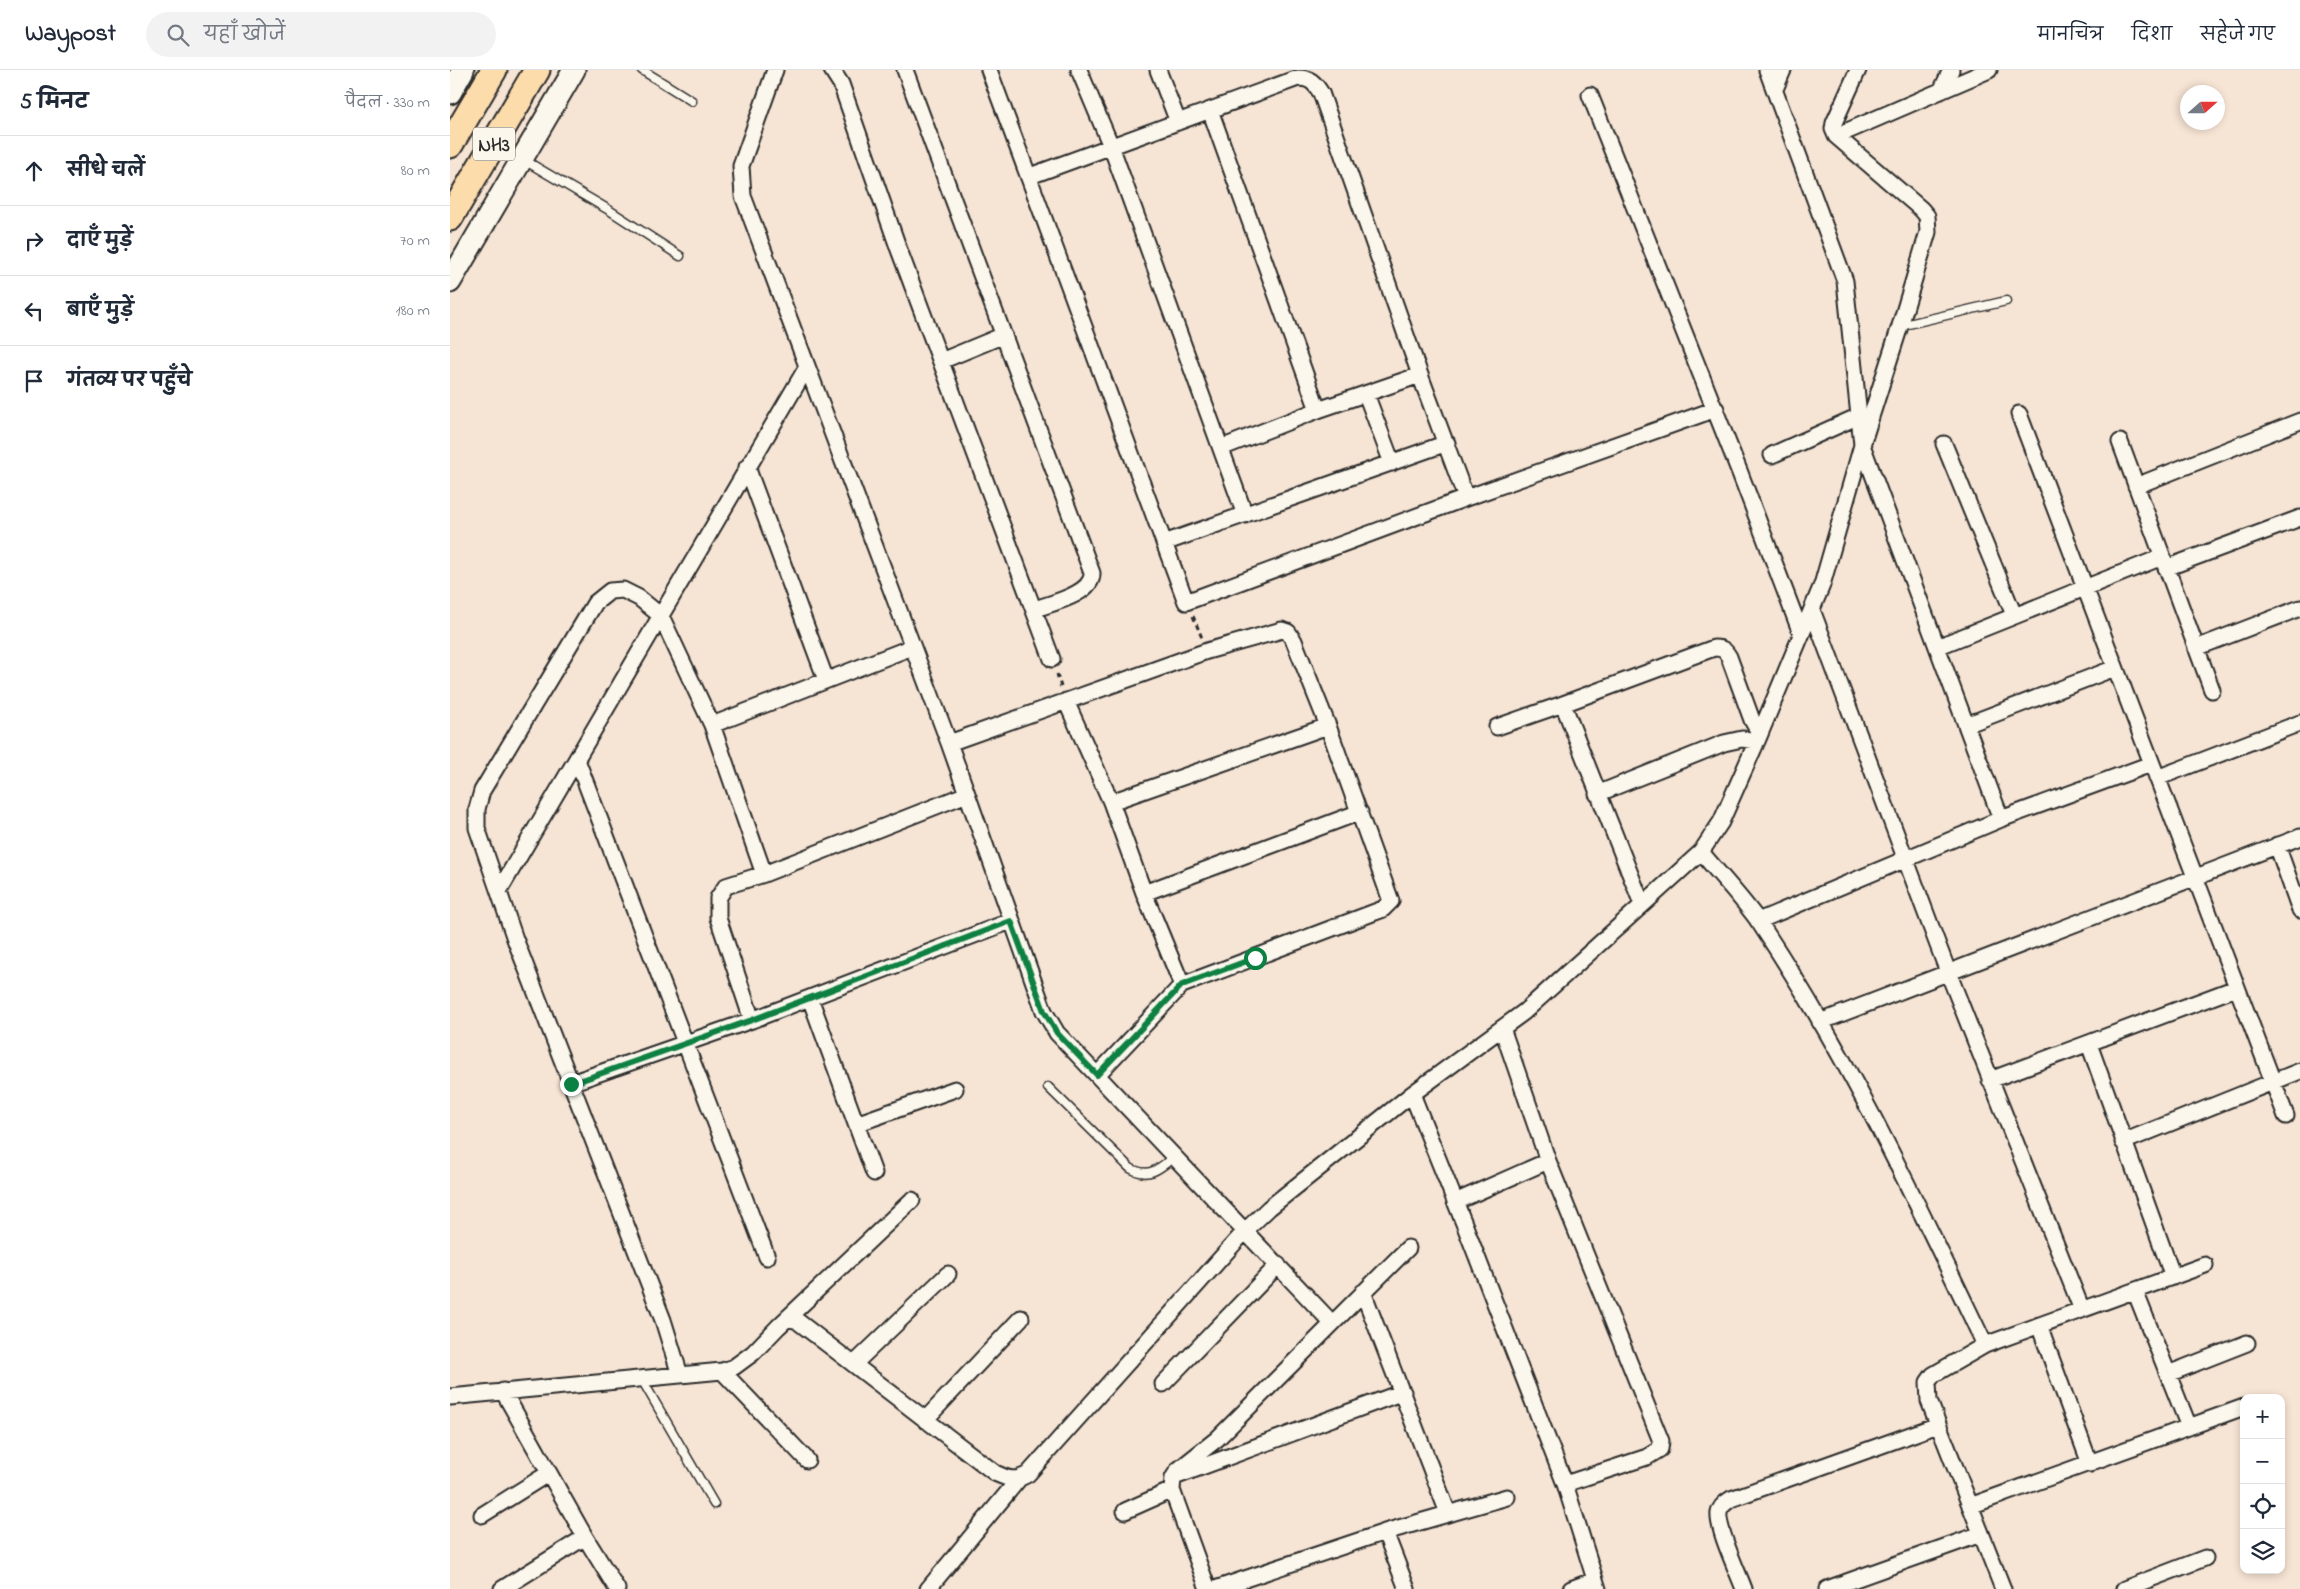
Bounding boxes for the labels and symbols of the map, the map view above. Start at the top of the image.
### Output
north arrow [2180,85,2225,130]
road number: NH3 [473,128,515,160]
route start [1244,947,1267,970]
route end [560,1073,583,1096]

